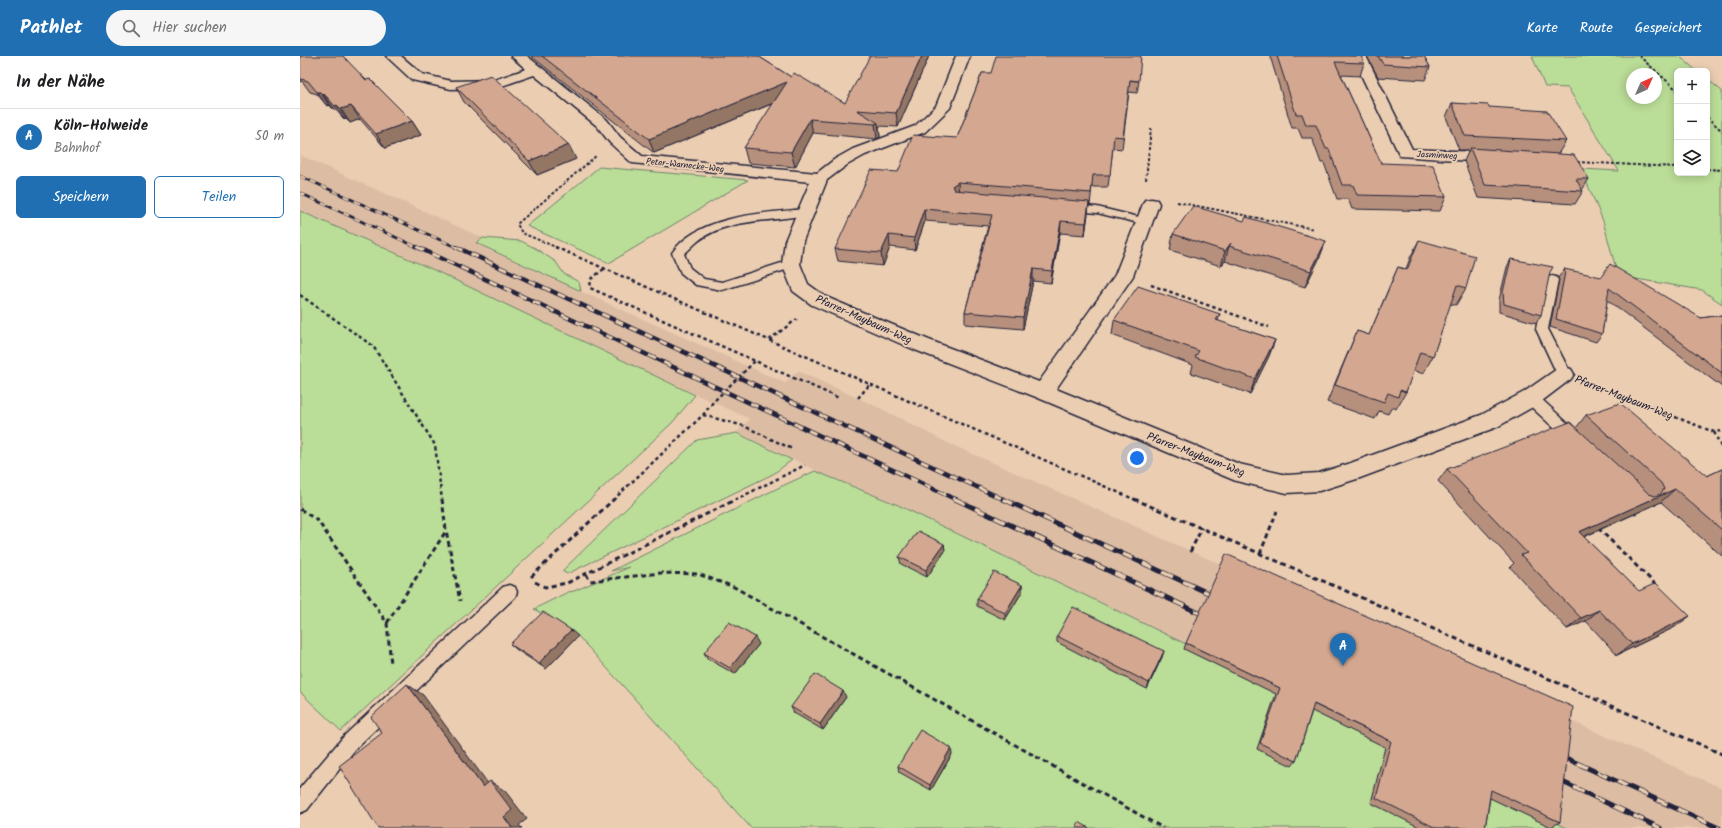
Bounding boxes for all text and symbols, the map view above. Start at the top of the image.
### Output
search box [106,10,386,46]
text: Pathlet [20,13,82,43]
text: Hier suchen [152,16,227,40]
icon: search [120,17,142,39]
text: Karte [1527,17,1558,39]
text: Route [1580,17,1613,39]
text: Gespeichert [1635,17,1702,39]
north arrow [1626,68,1662,104]
map controls [1674,68,1710,176]
button: + [1674,68,1710,104]
text: In der Nähe [16,69,105,96]
button: − [1674,104,1710,140]
text: Köln-Holweide [54,114,148,138]
text: A [25,126,33,147]
text: 50 m [255,126,284,147]
text: Bahnhof [54,138,100,159]
button: layers [1674,140,1710,176]
street label: Jasminweg [1416,147,1458,164]
street label: Peter-Warnecke-Weg [645,154,725,177]
button: Speichern [16,176,146,218]
button: Teilen [154,176,284,218]
street label: Pfarrer-Maybaum-Weg [812,291,915,349]
street label: Pfarrer-Maybaum-Weg [1572,371,1675,425]
street label: Pfarrer-Maybaum-Weg [1144,428,1247,482]
your location [1127,448,1147,468]
pin: A [1330,633,1356,666]

